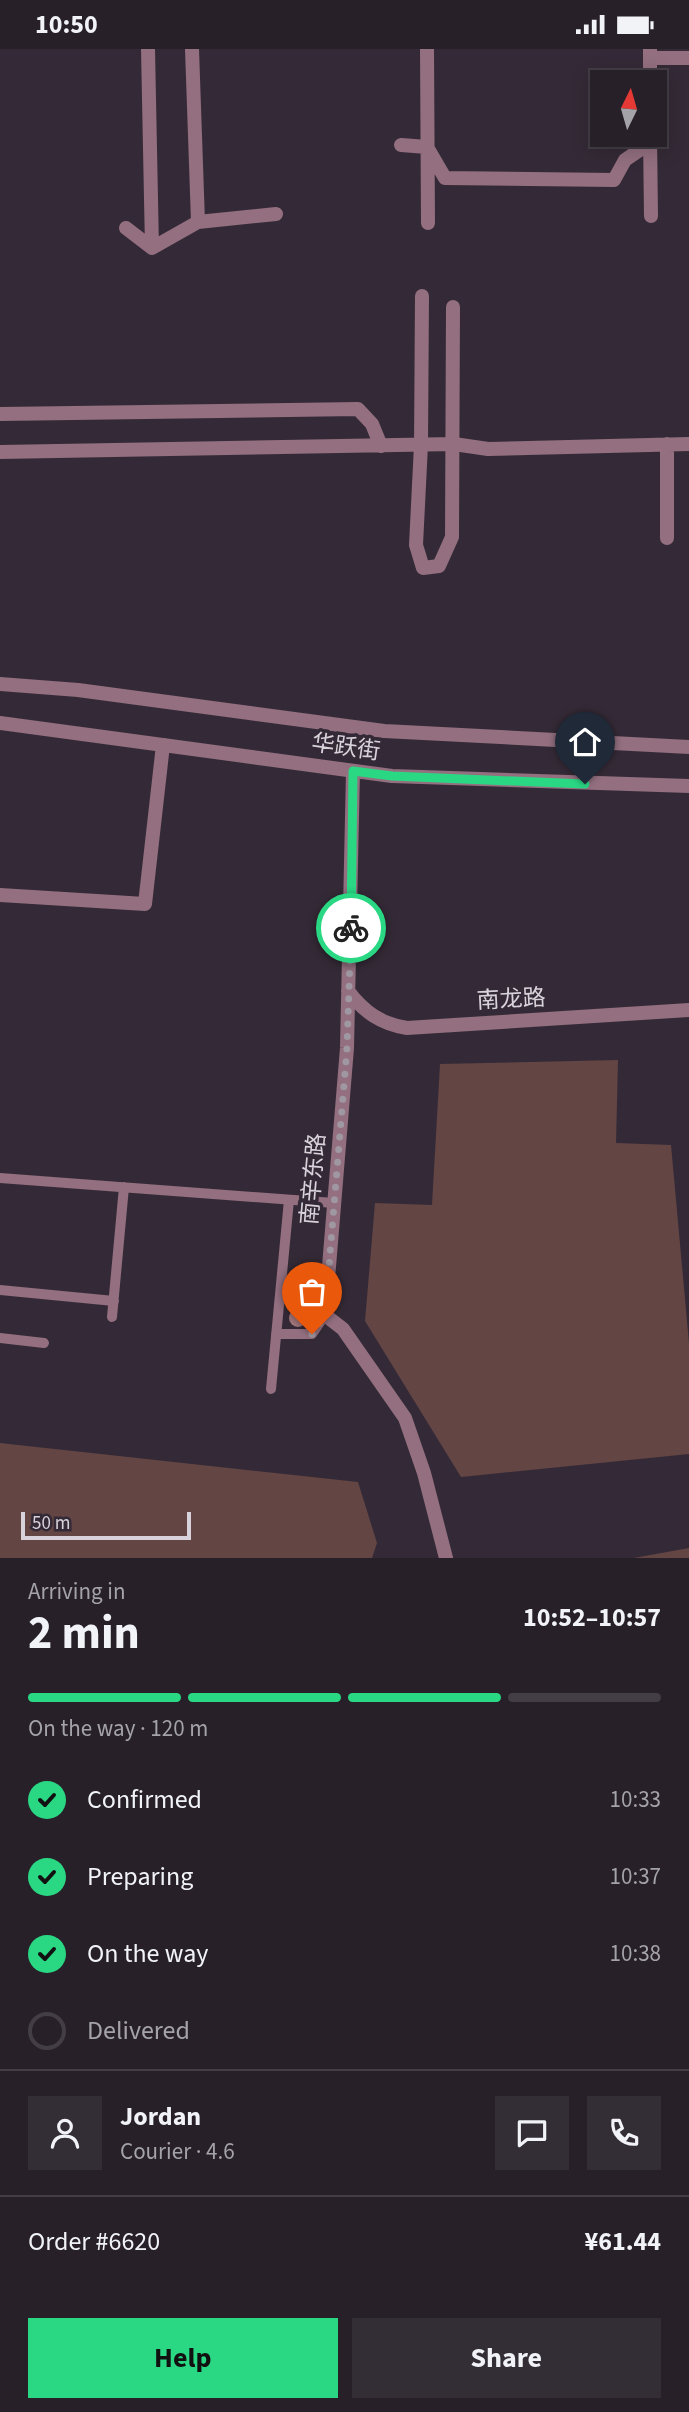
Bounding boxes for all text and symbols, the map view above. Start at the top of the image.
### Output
text: 10:50 [35,6,98,43]
north arrow [590,70,667,147]
map controls [590,70,667,147]
pin [555,712,615,784]
icon: home [566,723,604,761]
street label: 华跃街 [310,726,382,768]
courier [316,893,386,963]
icon: bike [332,909,370,947]
street label: 南龙路 [476,981,546,1017]
street label: 南辛东路 [293,1132,333,1226]
pin [282,1262,342,1334]
icon: bag [293,1273,331,1311]
scale bar [21,1509,191,1541]
text: 50 m [32,1510,70,1537]
text: Arriving in [28,1575,126,1608]
text: 10:52–10:57 [523,1599,661,1636]
text: 2 min [28,1601,140,1666]
text: On the way · 120 m [28,1712,208,1745]
icon: check [28,1781,66,1819]
text: Confirmed [87,1781,202,1818]
text: 10:33 [610,1783,661,1816]
icon: check [28,1858,66,1896]
text: Preparing [87,1858,193,1895]
text: 10:37 [610,1860,661,1893]
icon: check [28,1935,66,1973]
text: On the way [87,1935,208,1972]
text: 10:38 [610,1937,661,1970]
text: Delivered [87,2012,190,2049]
button: person [28,2096,102,2170]
button: chat [495,2096,569,2170]
button: phone [587,2096,661,2170]
text: Jordan [120,2098,201,2135]
text: Courier · 4.6 [120,2135,235,2168]
text: Order #6620 [28,2223,160,2260]
text: ¥61.44 [585,2223,661,2260]
button: Help [28,2318,338,2398]
button: Share [352,2318,661,2398]

